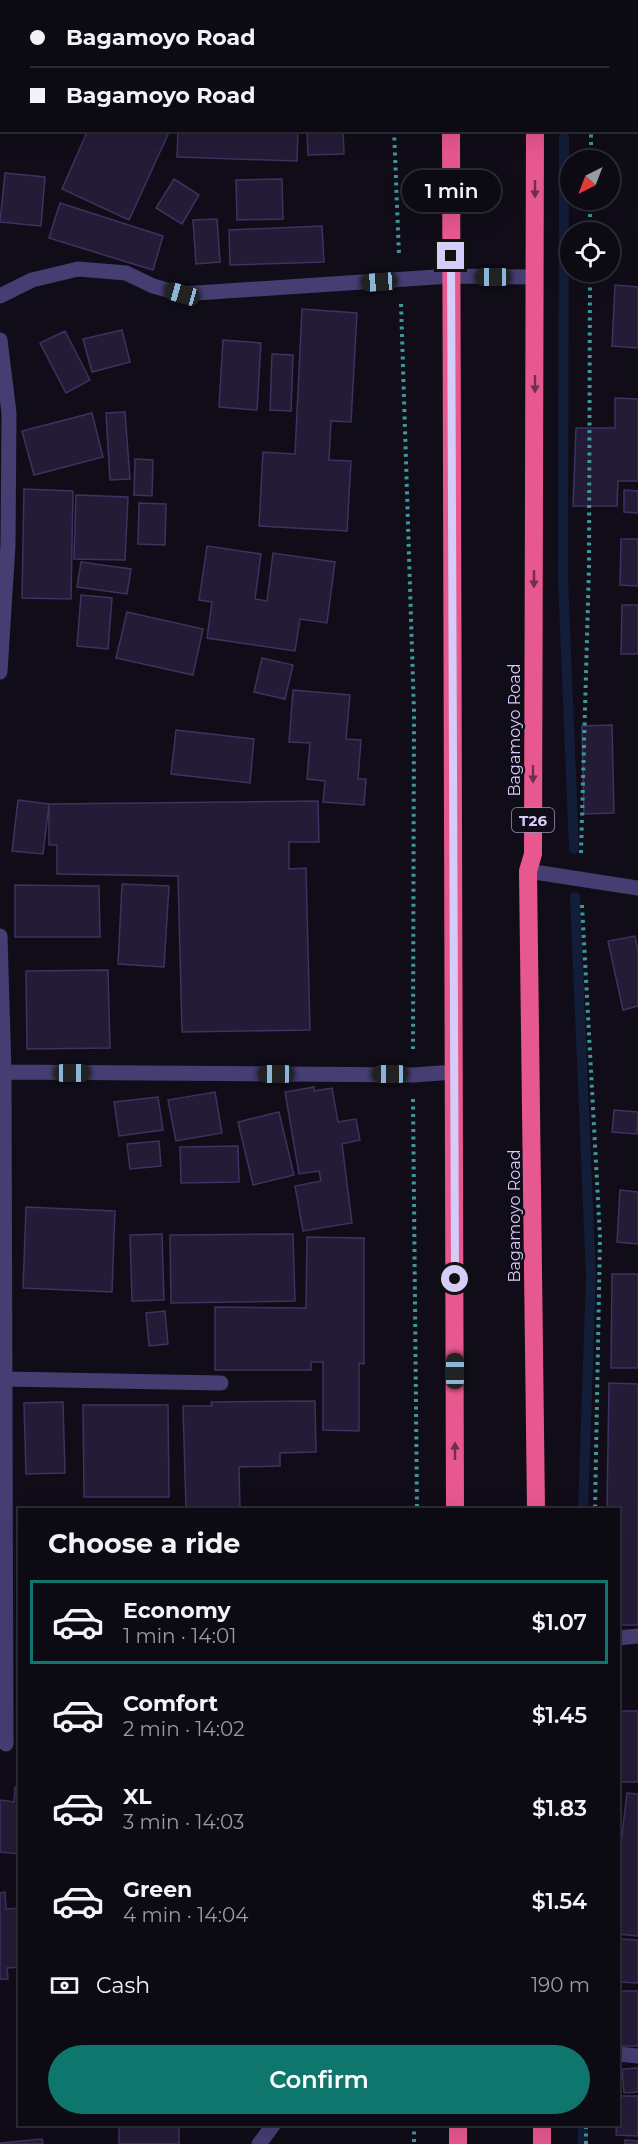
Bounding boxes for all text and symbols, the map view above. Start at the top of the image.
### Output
text: Bagamoyo Road [66,24,255,51]
text: Bagamoyo Road [66,82,255,109]
north arrow [560,150,620,210]
map controls [560,150,620,282]
callout: 1 min [402,169,500,211]
text: 1 min [425,179,478,203]
one-way arrow [530,179,540,198]
button: locate [560,222,620,282]
route end [437,242,464,269]
car [475,268,511,286]
car [360,272,398,292]
car [162,280,202,308]
one-way arrow [530,374,539,393]
one-way arrow [529,569,539,588]
street label: Bagamoyo Road [505,663,524,797]
one-way arrow [528,764,538,783]
road number: T26 [512,808,554,832]
car [54,1064,90,1082]
car [258,1065,294,1083]
car [372,1065,408,1083]
street label: Bagamoyo Road [505,1149,524,1283]
route start [441,1265,468,1292]
car [446,1353,464,1389]
one-way arrow [450,1441,460,1460]
text: Choose a ride [48,1527,240,1560]
icon: car [51,1595,105,1649]
text: Economy [123,1597,231,1624]
text: $1.07 [532,1609,587,1636]
text: 1 min · 14:01 [123,1624,236,1648]
icon: car [51,1688,105,1742]
text: Comfort [123,1690,218,1717]
text: $1.45 [532,1702,587,1729]
text: 2 min · 14:02 [123,1717,245,1741]
icon: car [51,1781,105,1835]
text: XL [123,1783,152,1810]
text: $1.83 [532,1795,587,1822]
text: 3 min · 14:03 [123,1810,244,1834]
icon: car [51,1874,105,1928]
text: Green [123,1876,192,1903]
text: $1.54 [532,1888,587,1915]
text: 4 min · 14:04 [123,1903,248,1927]
icon: cash [48,1969,81,2002]
text: Cash [96,1972,150,1999]
text: 190 m [531,1973,590,1997]
button: Confirm [48,2045,590,2114]

